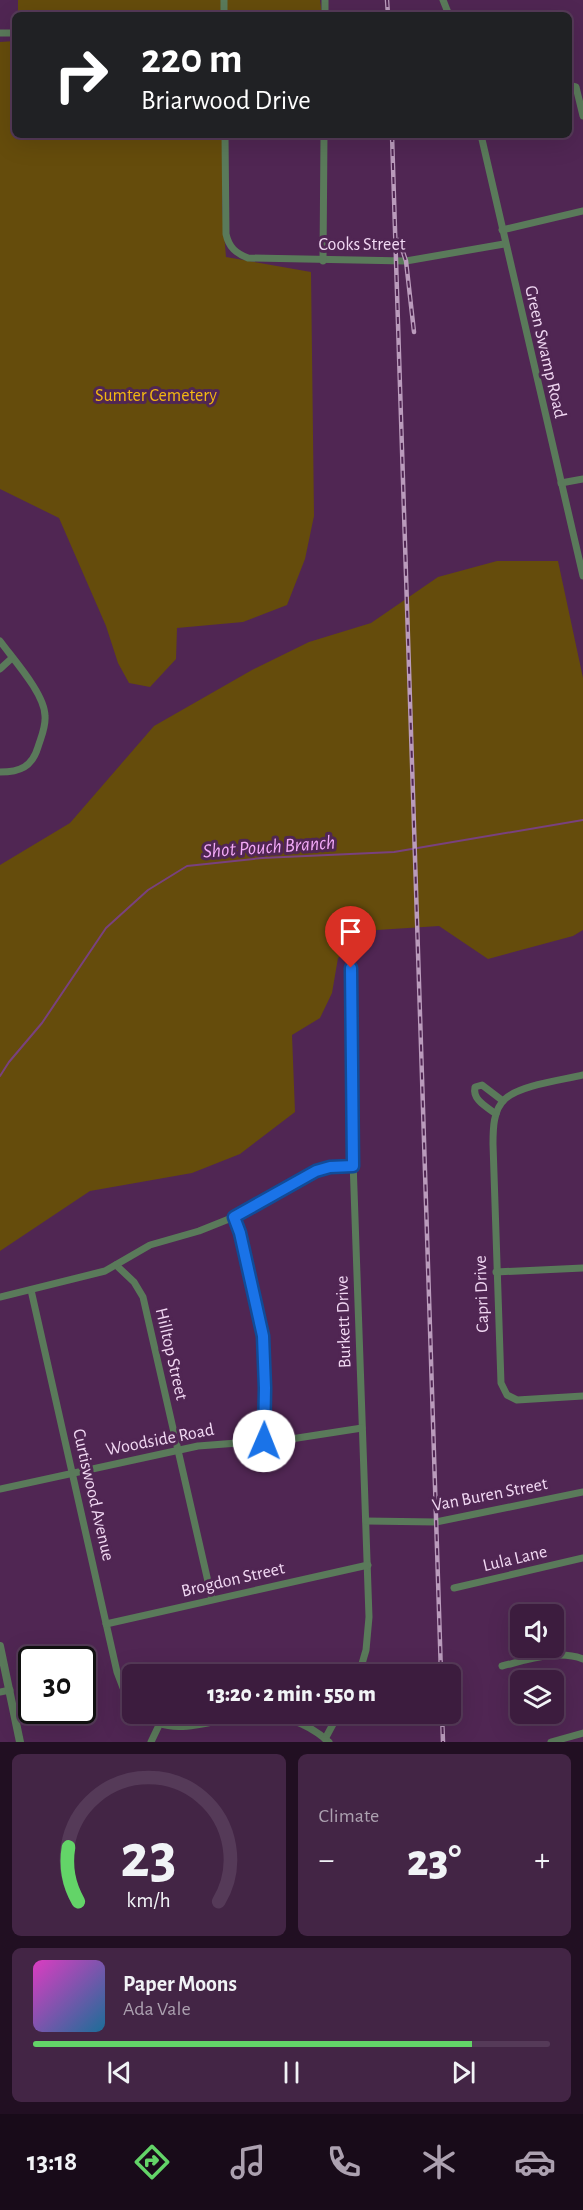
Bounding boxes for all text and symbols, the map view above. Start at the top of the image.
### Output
icon: right [42,36,120,114]
text: 220 m [141,38,243,80]
text: Briarwood Drive [141,87,311,114]
street label: Cooks Street [319,236,406,254]
street label: Green Swamp Road [521,284,569,420]
park label: Sumter Cemetery [95,387,217,405]
water label: Shot Pouch Branch [202,832,336,862]
pin [325,906,376,968]
icon: arrive [334,915,367,948]
street label: Capri Drive [472,1255,492,1333]
street label: Burkett Drive [333,1275,355,1369]
street label: Hilltop Street [152,1306,190,1402]
position arrow [232,1409,296,1473]
street label: Woodside Road [104,1421,216,1459]
street label: Curtiswood Avenue [69,1427,117,1563]
street label: Van Buren Street [431,1475,549,1515]
street label: Lula Lane [481,1543,549,1575]
street label: Brogdon Street [180,1559,287,1601]
map controls [510,1604,564,1724]
button: sound [510,1604,564,1658]
speed limit sign: 30 [18,1646,96,1724]
button: layers [510,1670,564,1724]
text: 13:20 · 2 min · 550 m [207,1683,376,1705]
text: Climate [319,1806,379,1826]
text: 23 [121,1826,177,1888]
text: 23° [407,1839,462,1884]
text: − [319,1844,334,1877]
text: + [534,1844,550,1877]
text: km/h [127,1890,171,1911]
text: Paper Moons [123,1973,237,1995]
text: Ada Vale [123,1999,191,2019]
icon: previous [103,2056,136,2089]
icon: pause [275,2056,308,2089]
icon: next [447,2056,480,2089]
icon: directions [131,2141,173,2183]
icon: music [227,2141,269,2183]
icon: phone [323,2141,365,2183]
icon: climate [418,2141,460,2183]
icon: car [514,2141,556,2183]
text: 13:18 [27,2148,77,2175]

